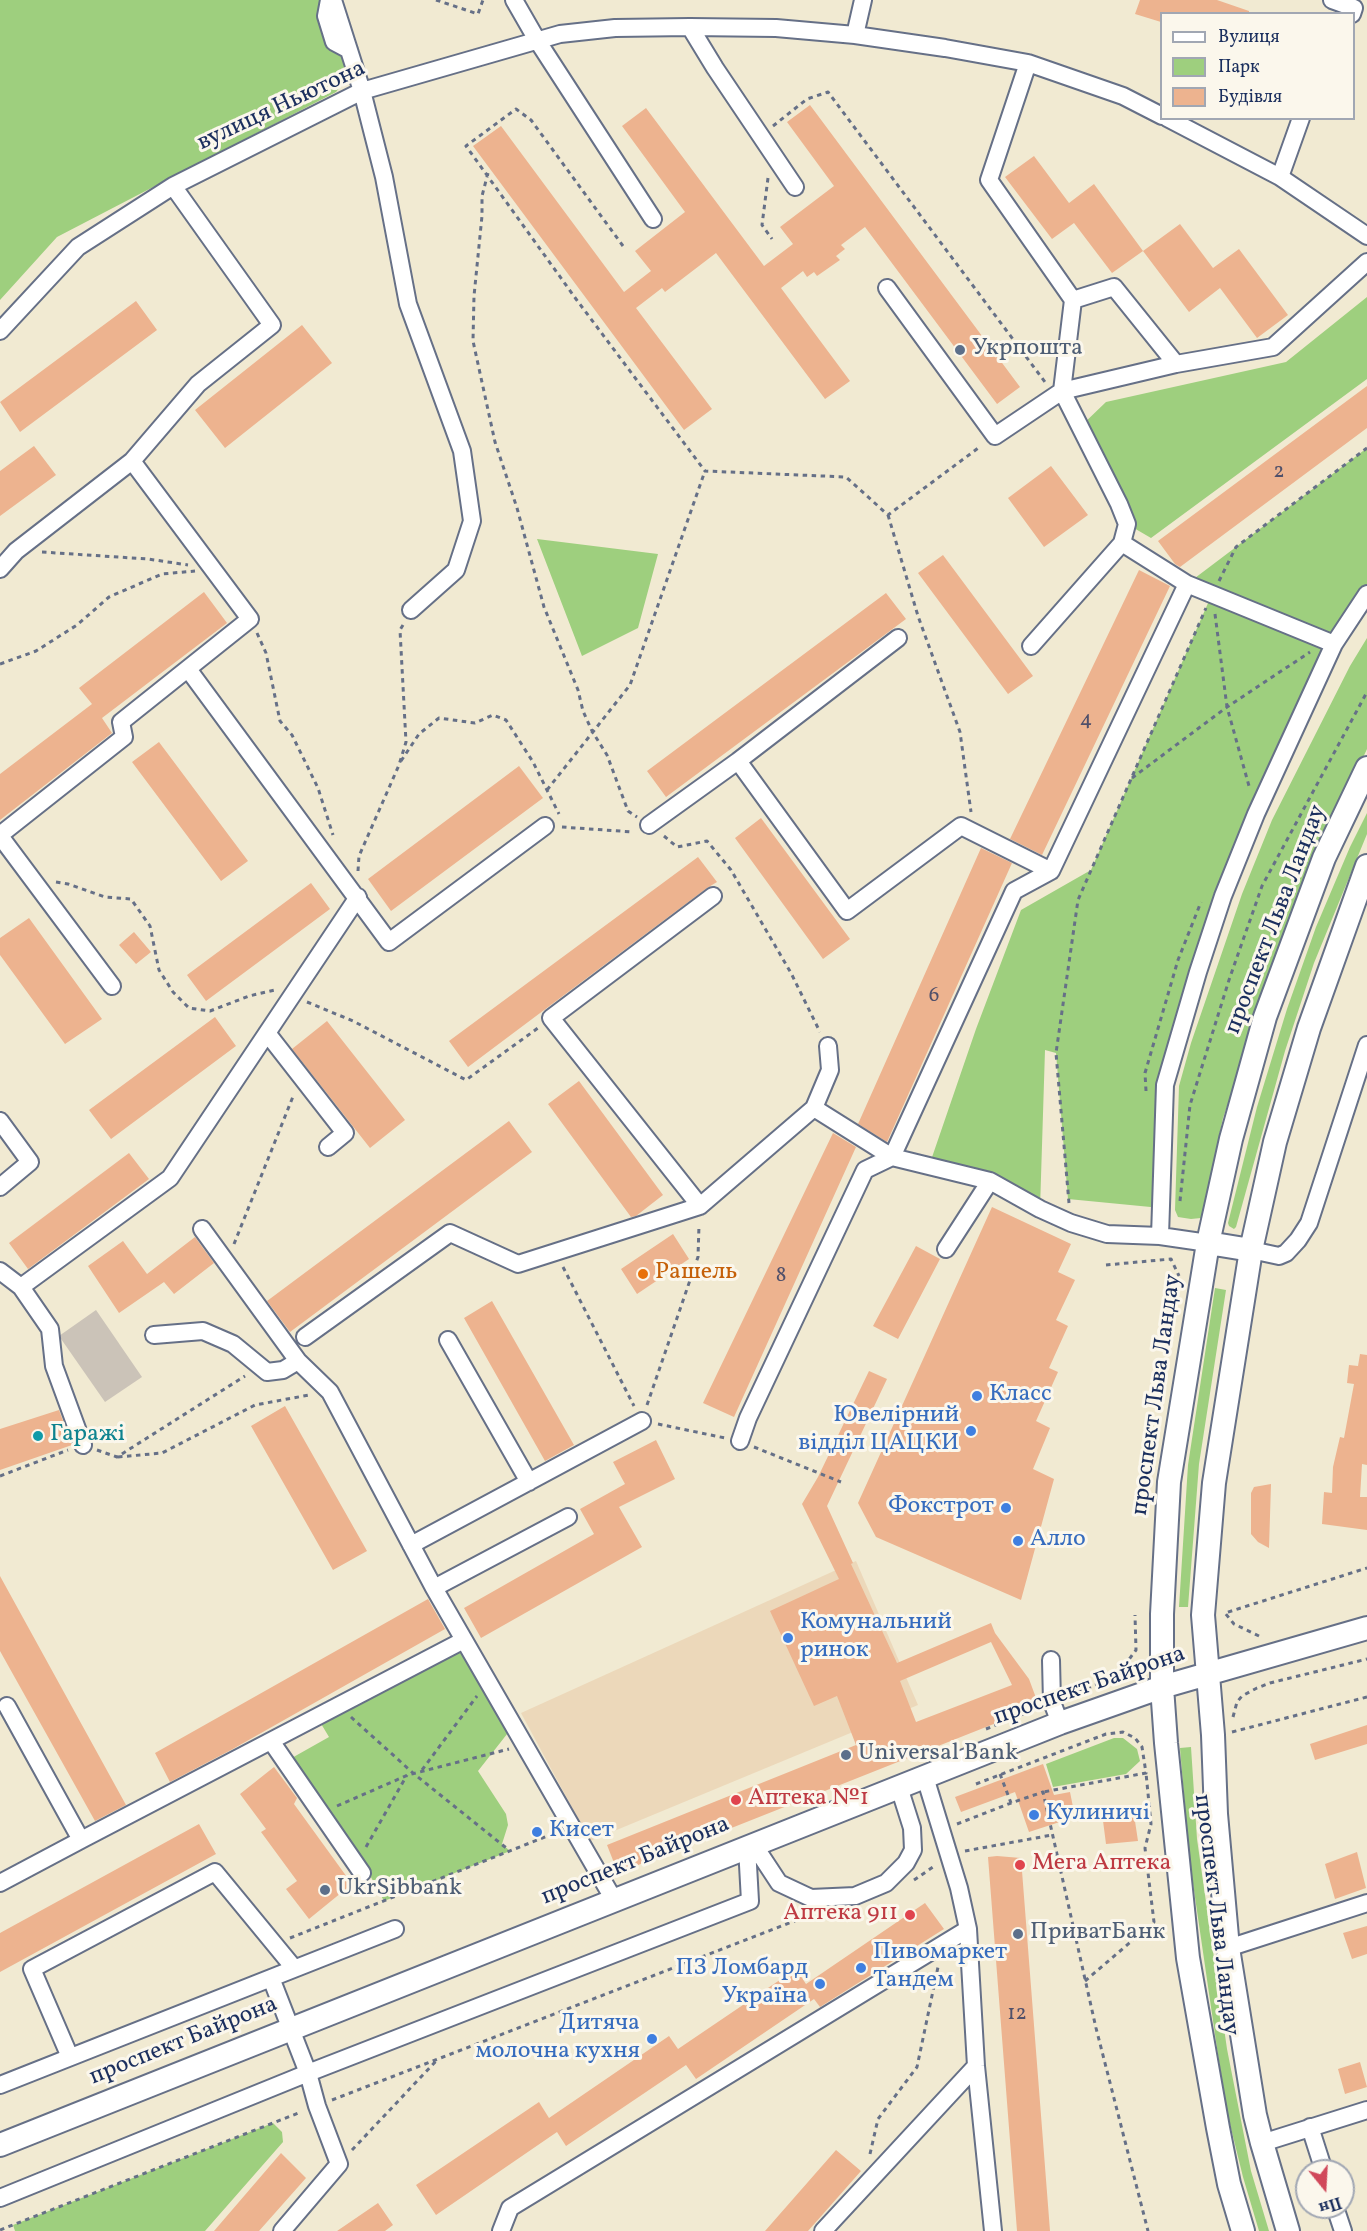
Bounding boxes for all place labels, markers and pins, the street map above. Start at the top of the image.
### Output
place label: Укрпошта [972,336,1083,364]
marker: Укрпошта [953,343,967,357]
place label: Рашель [655,1260,737,1288]
marker: Рашель [636,1267,650,1281]
place label: Класс [989,1382,1052,1410]
marker: Класс [970,1389,984,1403]
place label: Ювелірний відділ ЦАЦКИ [798,1403,959,1459]
place label: Гаражі [50,1422,125,1450]
marker: Ювелірний відділ ЦАЦКИ [964,1424,978,1438]
marker: Гаражі [31,1429,45,1443]
place label: Фокстрот [888,1494,994,1522]
marker: Фокстрот [999,1501,1013,1515]
place label: Алло [1030,1527,1086,1555]
marker: Алло [1011,1534,1025,1548]
place label: Комунальний ринок [800,1610,952,1666]
marker: Комунальний ринок [781,1631,795,1645]
place label: Universal Bank [858,1741,1018,1769]
marker: Universal Bank [839,1748,853,1762]
place label: Аптека №1 [748,1786,869,1814]
marker: Аптека №1 [729,1793,743,1807]
place label: Кулиничі [1046,1801,1150,1829]
marker: Кулиничі [1027,1808,1041,1822]
place label: Кисет [549,1818,614,1846]
marker: Кисет [530,1825,544,1839]
place label: Мега Аптека [1032,1851,1171,1879]
marker: Мега Аптека [1013,1858,1027,1872]
place label: UkrSibbank [337,1876,462,1904]
marker: UkrSibbank [318,1883,332,1897]
place label: Аптека 911 [783,1901,898,1929]
marker: Аптека 911 [903,1908,917,1922]
place label: ПриватБанк [1030,1920,1165,1948]
marker: ПриватБанк [1011,1927,1025,1941]
place label: Пивомаркет Тандем [873,1940,1007,1996]
place label: ПЗ Ломбард Україна [675,1956,808,2012]
marker: Пивомаркет Тандем [854,1961,868,1975]
marker: ПЗ Ломбард Україна [813,1977,827,1991]
place label: Дитяча молочна кухня [475,2011,640,2067]
marker: Дитяча молочна кухня [645,2032,659,2046]

